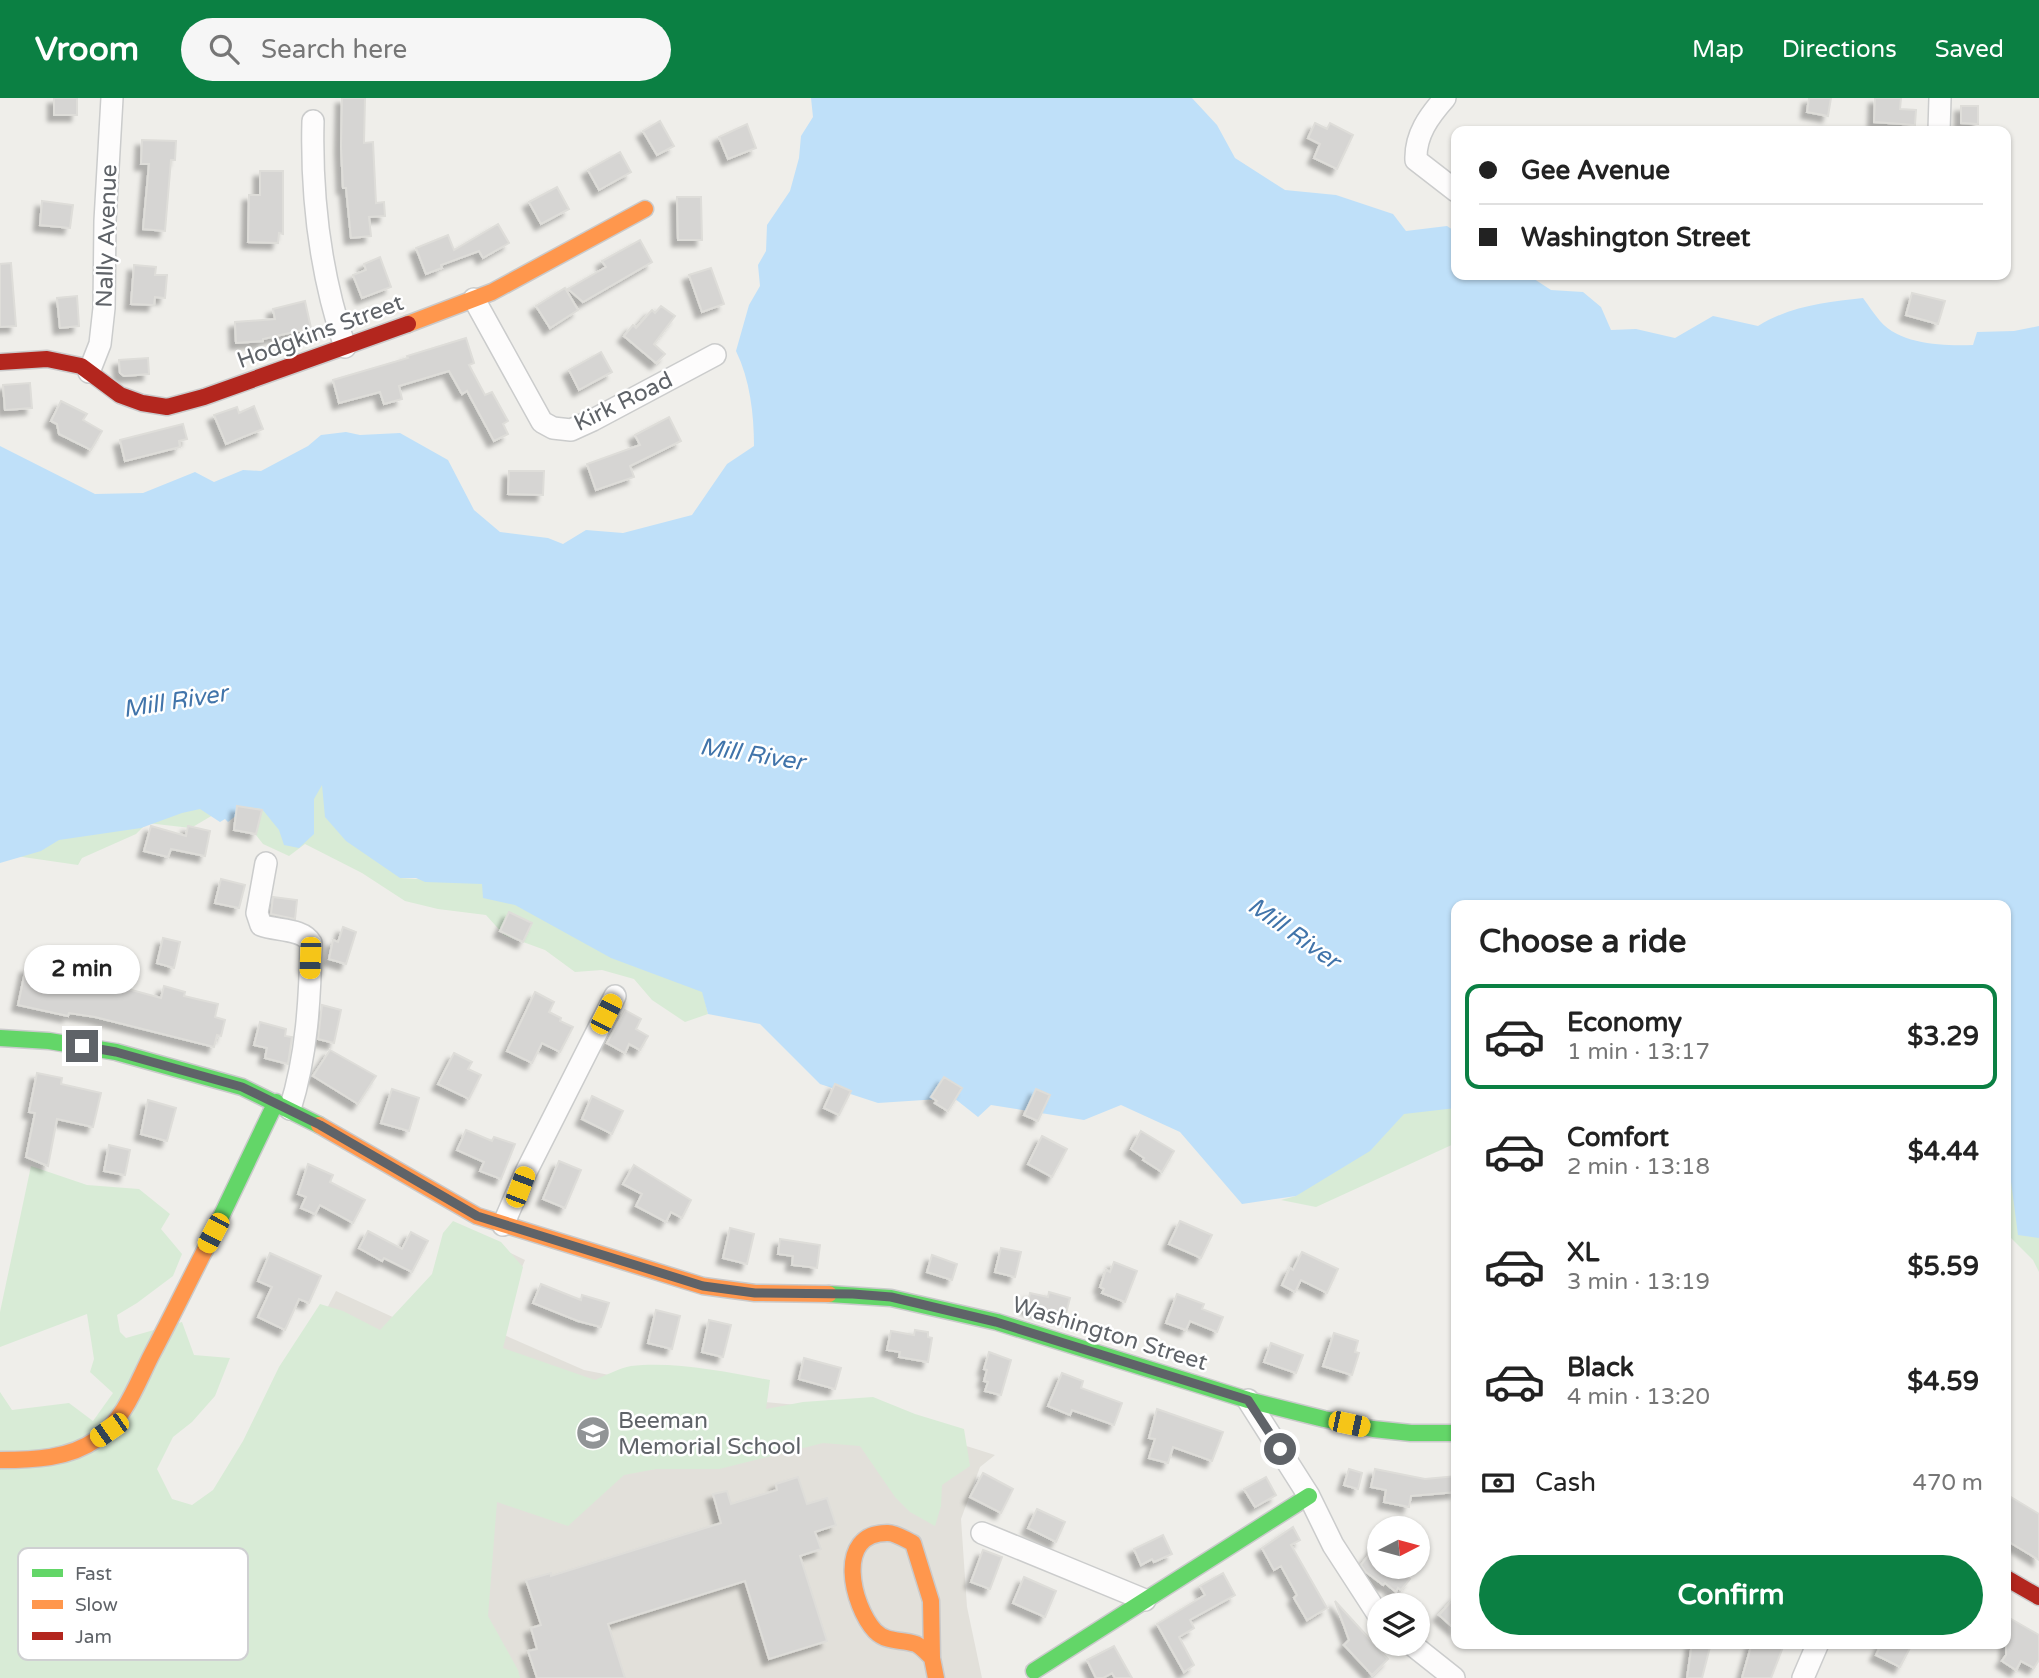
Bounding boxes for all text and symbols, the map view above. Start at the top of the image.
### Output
search box [181,18,671,81]
text: Vroom [35,30,139,69]
icon: search [205,30,243,68]
text: Search here [261,34,407,65]
text: Map [1692,35,1744,64]
text: Directions [1782,35,1897,64]
text: Saved [1935,35,2004,64]
text: Gee Avenue [1521,155,1670,186]
street label: Nally Avenue [91,164,123,308]
text: Washington Street [1521,222,1750,253]
street label: Hodgkins Street [233,289,408,375]
street label: Kirk Road [570,366,677,438]
water label: Mill River [121,678,232,724]
water label: Mill River [698,732,809,778]
water label: Mill River [1242,891,1348,977]
text: Choose a ride [1479,923,1686,961]
car [299,937,322,979]
callout: 2 min [24,944,140,993]
text: 2 min [51,955,113,983]
car [588,991,625,1037]
icon: car [1483,1005,1546,1068]
text: Economy [1567,1007,1682,1038]
text: $3.29 [1907,1021,1979,1052]
route end [66,1030,98,1062]
text: 1 min · 13:17 [1567,1038,1710,1066]
icon: car [1483,1120,1546,1183]
text: Comfort [1567,1122,1669,1153]
text: $4.44 [1908,1136,1979,1167]
text: 2 min · 13:18 [1567,1153,1710,1181]
car [503,1164,538,1210]
car [194,1210,233,1256]
icon: car [1483,1235,1546,1298]
text: XL [1567,1237,1599,1268]
text: $5.59 [1907,1251,1979,1282]
text: 3 min · 13:19 [1567,1268,1710,1296]
street label: Washington Street [1009,1291,1211,1377]
icon: car [1483,1350,1546,1413]
text: Black [1567,1352,1634,1383]
text: $4.59 [1907,1366,1979,1397]
text: 4 min · 13:20 [1567,1383,1710,1411]
place label: Beeman Memorial School [618,1407,801,1461]
car [86,1409,133,1451]
car [1327,1409,1372,1439]
school or university icon: Beeman Memorial School [574,1414,612,1452]
route start [1264,1433,1296,1465]
icon: cash [1479,1464,1517,1502]
text: Cash [1535,1467,1596,1498]
text: 470 m [1913,1469,1983,1497]
north arrow [1367,1516,1430,1578]
map controls [1367,1516,1430,1656]
legend [18,1548,248,1660]
button: Confirm [1479,1555,1983,1635]
text: Fast [75,1563,112,1585]
button: layers [1367,1593,1430,1656]
text: Slow [75,1594,118,1616]
text: Jam [75,1626,112,1648]

